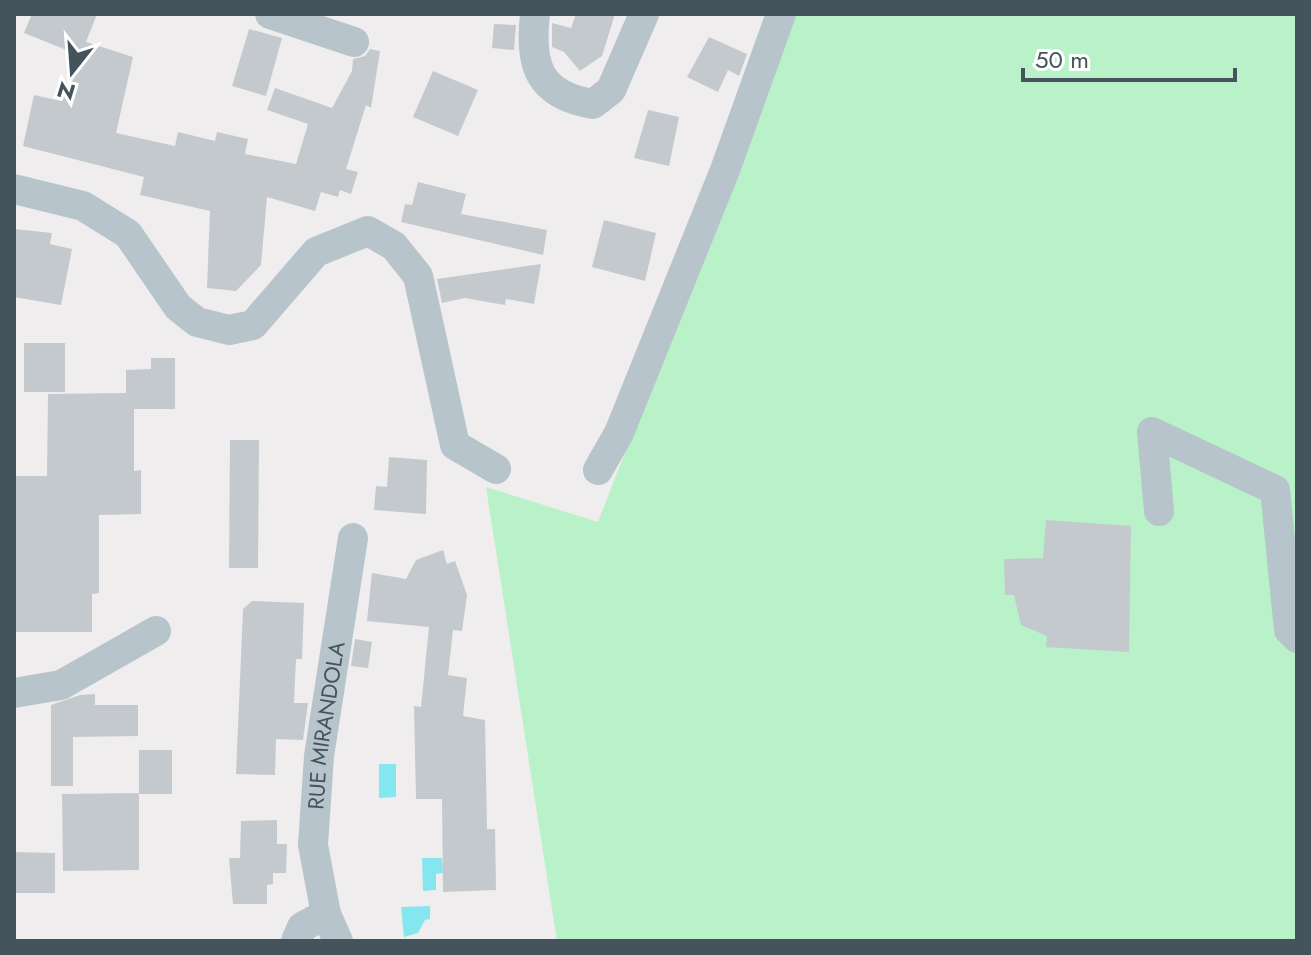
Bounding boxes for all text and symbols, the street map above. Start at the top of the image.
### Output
north arrow [32,32,112,112]
scale bar [1023,32,1235,82]
text: 50 m [1035,42,1089,77]
text: N [53,73,79,109]
street label: RUE MIRANDOLA [299,639,353,811]

